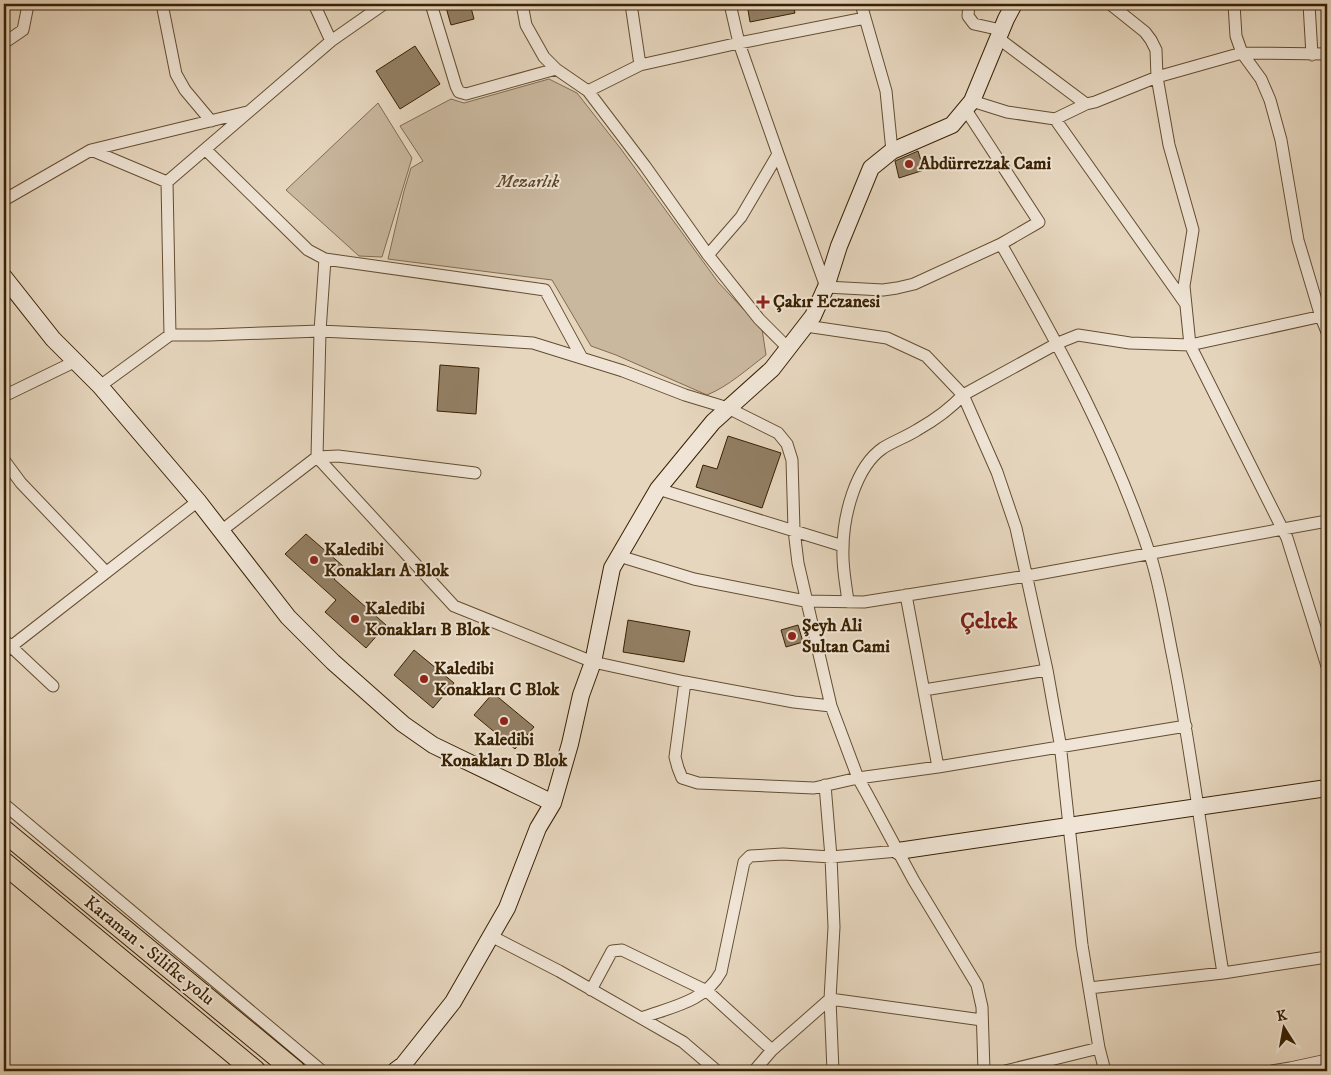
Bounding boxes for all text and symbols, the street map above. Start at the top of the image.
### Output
place label: Abdürrezzak Cami [918,153,1052,175]
marker: Abdürrezzak Cami [903,158,915,170]
park label: Mezarlık [495,171,560,193]
place label: Çakır Eczanesi [773,291,880,313]
marker: Çakır Eczanesi [757,296,769,308]
place label: Kaledibi Konakları A Blok [324,539,450,582]
marker: Kaledibi Konakları A Blok [308,554,320,566]
place label: Kaledibi Konakları B Blok [365,598,491,641]
district label: Çeltek [960,608,1019,635]
marker: Kaledibi Konakları B Blok [349,613,361,625]
place label: Şeyh Ali Sultan Cami [802,615,890,658]
marker: Şeyh Ali Sultan Cami [786,630,798,642]
place label: Kaledibi Konakları C Blok [434,658,561,701]
marker: Kaledibi Konakları C Blok [418,673,430,685]
marker: Kaledibi Konakları D Blok [498,715,510,727]
place label: Kaledibi Konakları D Blok [441,729,569,772]
street label: Karaman - Silifke yolu [79,892,219,1011]
north arrow [1258,1002,1308,1052]
text: K [1275,1006,1289,1026]

